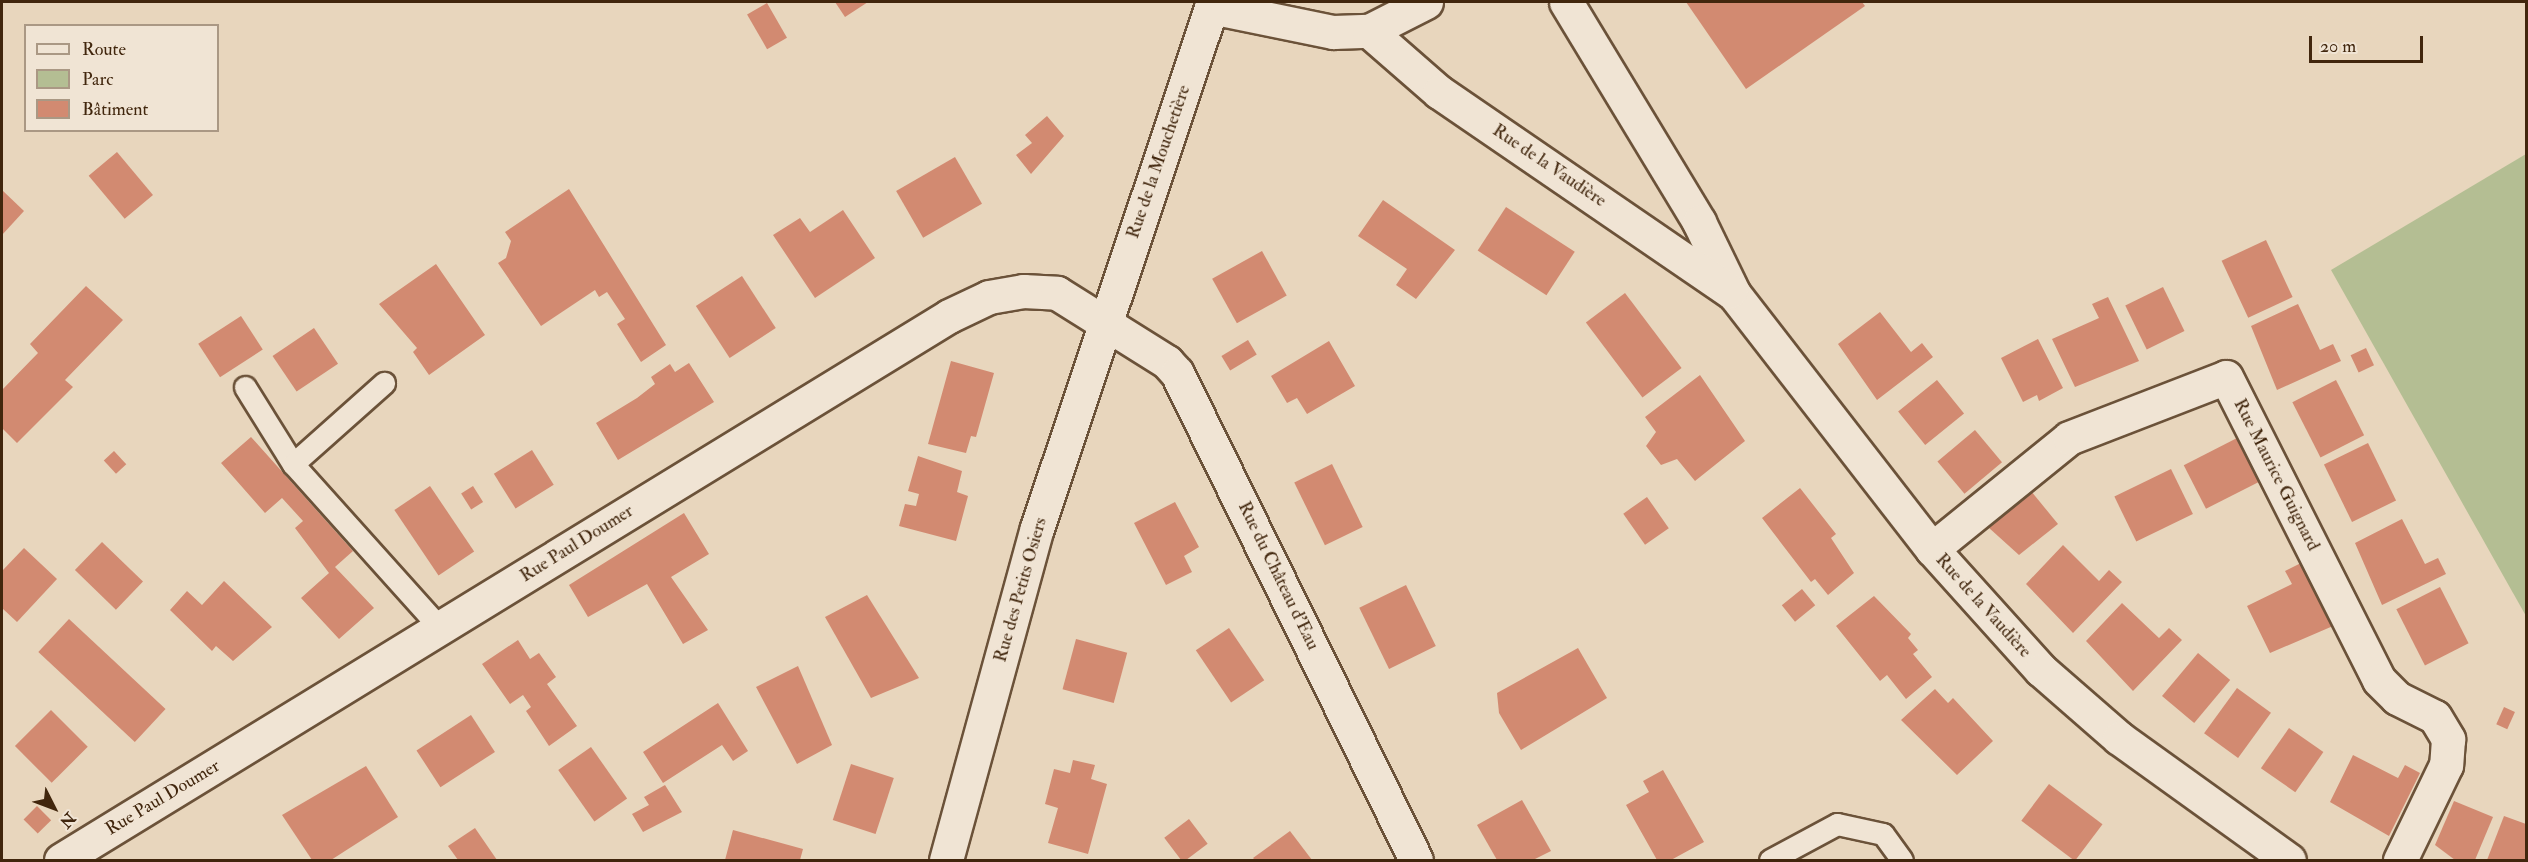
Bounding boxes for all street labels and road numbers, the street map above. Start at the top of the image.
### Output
street label: Rue de la Mouchetière [1123,82,1195,242]
street label: Rue de la Vaudière [1488,120,1610,212]
street label: Rue Maurice Guignard [2228,395,2324,555]
street label: Rue du Château d'Eau [1233,498,1323,654]
street label: Rue Paul Doumer [516,501,638,587]
street label: Rue des Petits Osiers [990,515,1052,665]
street label: Rue de la Vaudière [1931,550,2035,662]
street label: Rue Paul Doumer [102,755,224,841]

